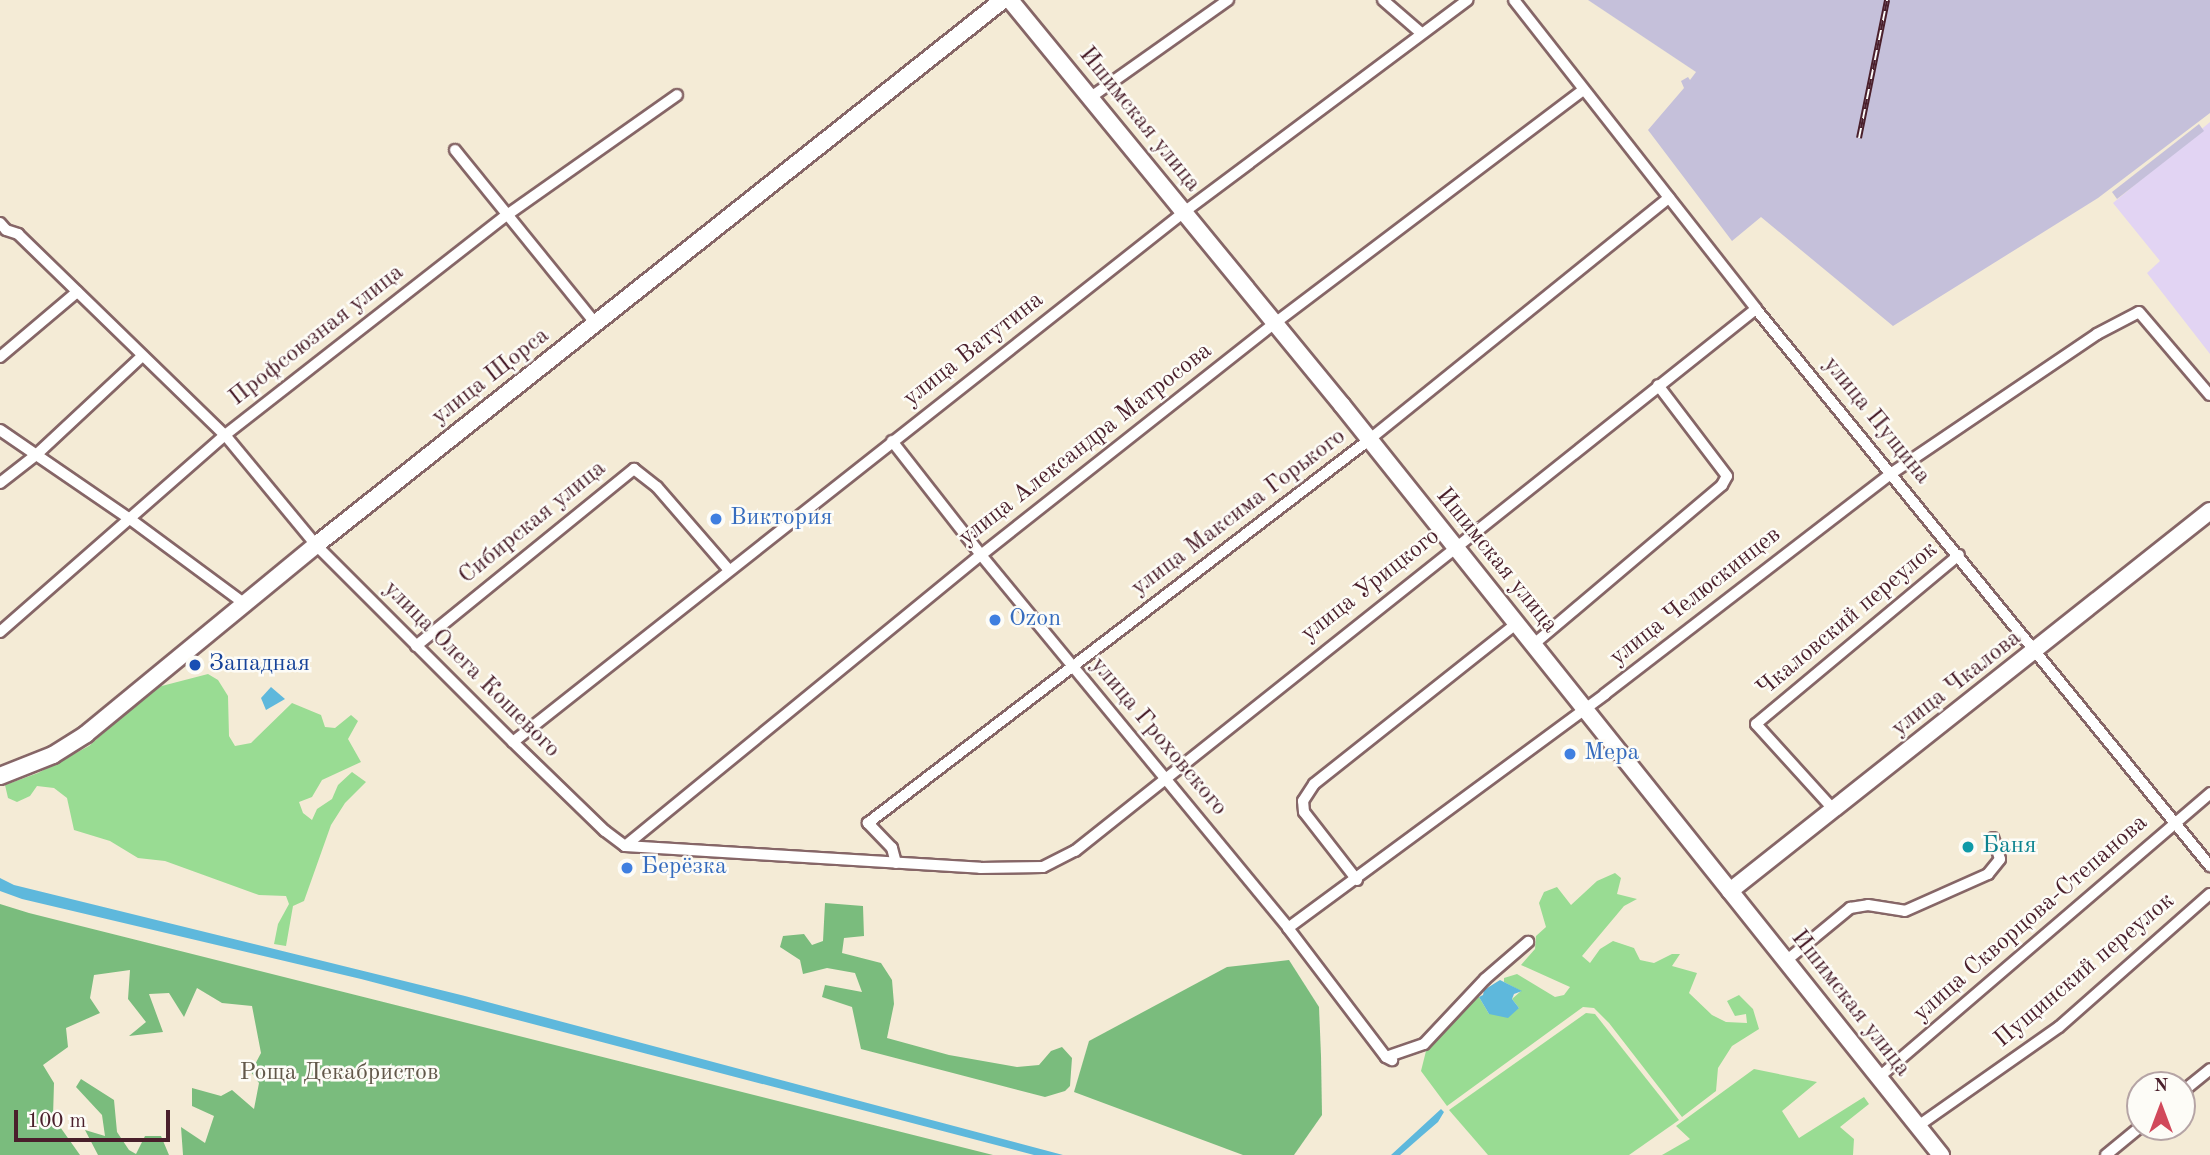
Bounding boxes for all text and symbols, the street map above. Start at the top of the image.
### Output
street label: Ишимская улица [1072,42,1206,198]
street label: Профсоюзная улица [224,259,410,413]
street label: улица Ватутина [898,286,1050,414]
street label: улица Щорса [426,322,556,432]
street label: улица Александра Матросова [954,337,1218,553]
street label: улица Пущина [1816,351,1936,491]
street label: улица Максима Горького [1126,423,1352,603]
street label: Сибирская улица [454,455,612,591]
street label: Ишимская улица [1429,483,1563,639]
place label: Виктория [730,505,833,533]
marker: Виктория [708,511,724,527]
street label: улица Челюскинцев [1605,521,1787,673]
street label: улица Урицкого [1296,523,1446,649]
street label: Чкаловский переулок [1752,536,1944,704]
street label: улица Олега Кошевого [376,575,566,765]
place label: Ozon [1009,606,1061,634]
marker: Ozon [987,612,1003,628]
street label: улица Чкалова [1886,624,2028,744]
place label: Западная [209,651,310,679]
street label: улица Гроховского [1083,652,1233,822]
marker: Западная [187,657,203,673]
place label: Мера [1584,740,1639,768]
marker: Мера [1562,746,1578,762]
street label: улица Скворцова-Степанова [1908,809,2154,1029]
place label: Баня [1982,833,2036,861]
marker: Баня [1960,839,1976,855]
place label: Берёзка [641,854,727,882]
marker: Берёзка [619,860,635,876]
street label: Пущинский переулок [1989,887,2181,1055]
street label: Ишимская улица [1784,925,1916,1083]
park label: Роща Декабристов [240,1060,438,1088]
north arrow [2126,1071,2196,1141]
text: N [2154,1077,2168,1096]
scale bar [18,1096,173,1140]
text: 100 m [27,1111,86,1132]

